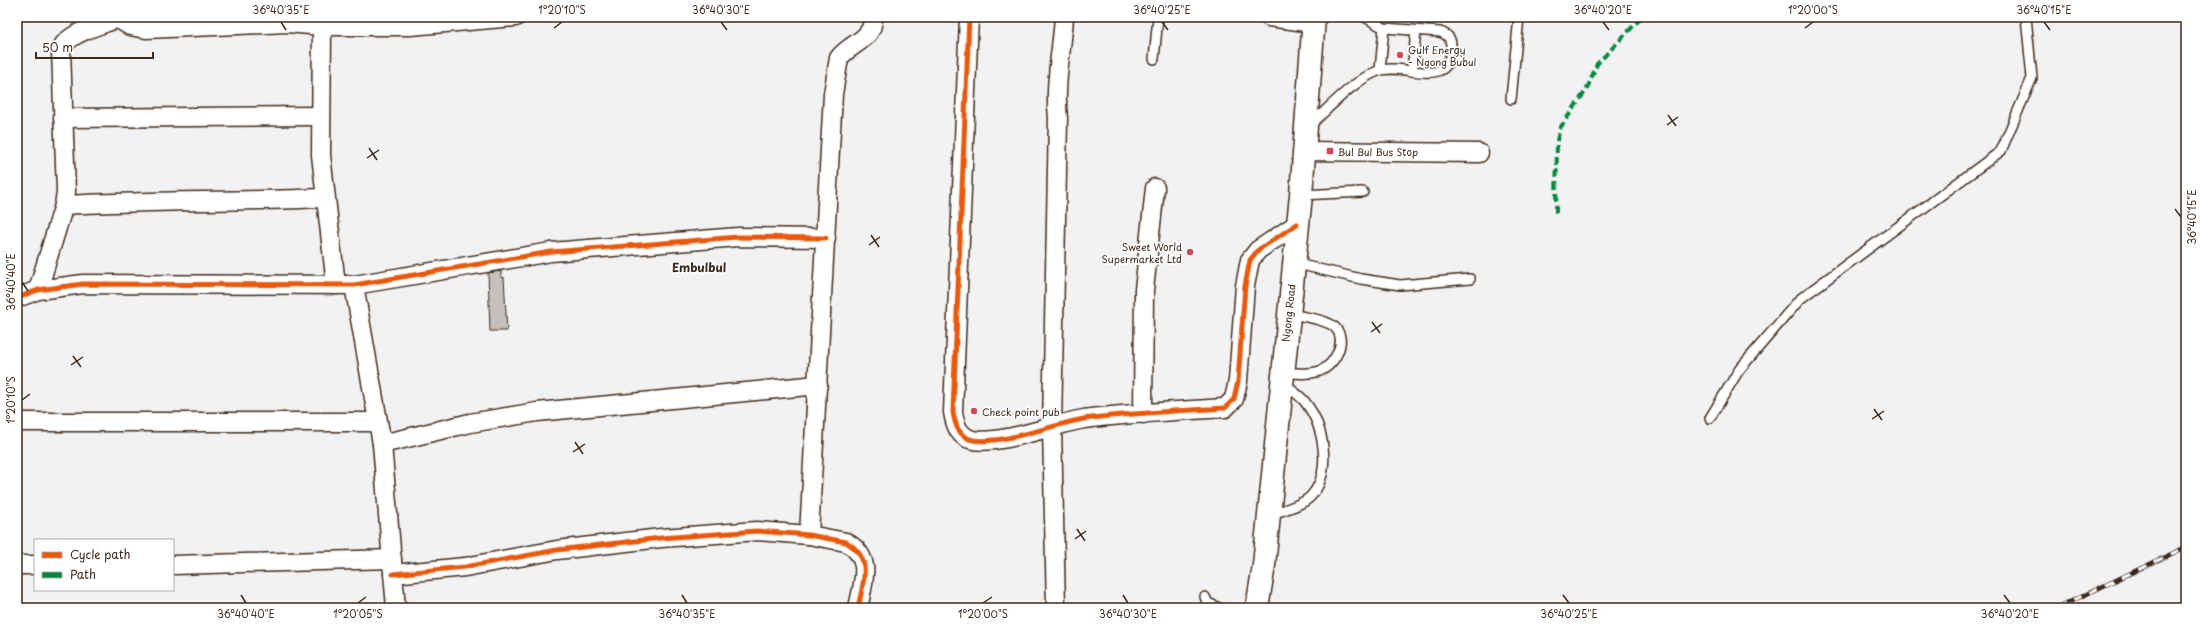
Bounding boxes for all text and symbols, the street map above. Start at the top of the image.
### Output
text: 36°40'35"E [253,2,309,17]
text: 1°20'10"S [538,2,586,17]
text: 36°40'30"E [692,2,750,17]
text: 36°40'25"E [1133,2,1191,17]
text: 36°40'20"E [1574,2,1632,17]
text: 1°20'00"S [1788,2,1838,17]
text: 36°40'15"E [2017,2,2072,17]
scale bar [36,34,153,60]
text: 50 m [42,38,73,56]
place label: Gulf Energy - Ngong Bubul [1408,42,1477,69]
marker: Gulf Energy - Ngong Bubul [1395,50,1405,60]
place label: Bul Bul Bus Stop [1338,144,1418,159]
marker: Bul Bul Bus Stop [1325,146,1335,156]
text: 36°40'15"E [2184,190,2199,245]
place label: Sweet World Supermarket Ltd [1102,239,1182,266]
marker: Sweet World Supermarket Ltd [1185,247,1195,257]
text: 36°40'40"E [3,253,18,311]
district label: Embulbul [672,258,726,276]
street label: Ngong Road [1277,283,1299,343]
text: 1°20'10"S [3,376,18,424]
place label: Check point pub [982,404,1060,419]
marker: Check point pub [969,406,979,416]
legend [34,539,174,591]
text: Cycle path [70,545,131,563]
text: Path [70,565,96,583]
text: 36°40'40"E [217,606,275,621]
text: 1°20'05"S [333,606,383,621]
text: 36°40'35"E [659,606,715,621]
text: 1°20'00"S [958,606,1008,621]
text: 36°40'30"E [1099,606,1157,621]
text: 36°40'25"E [1540,606,1598,621]
text: 36°40'20"E [1981,606,2039,621]

